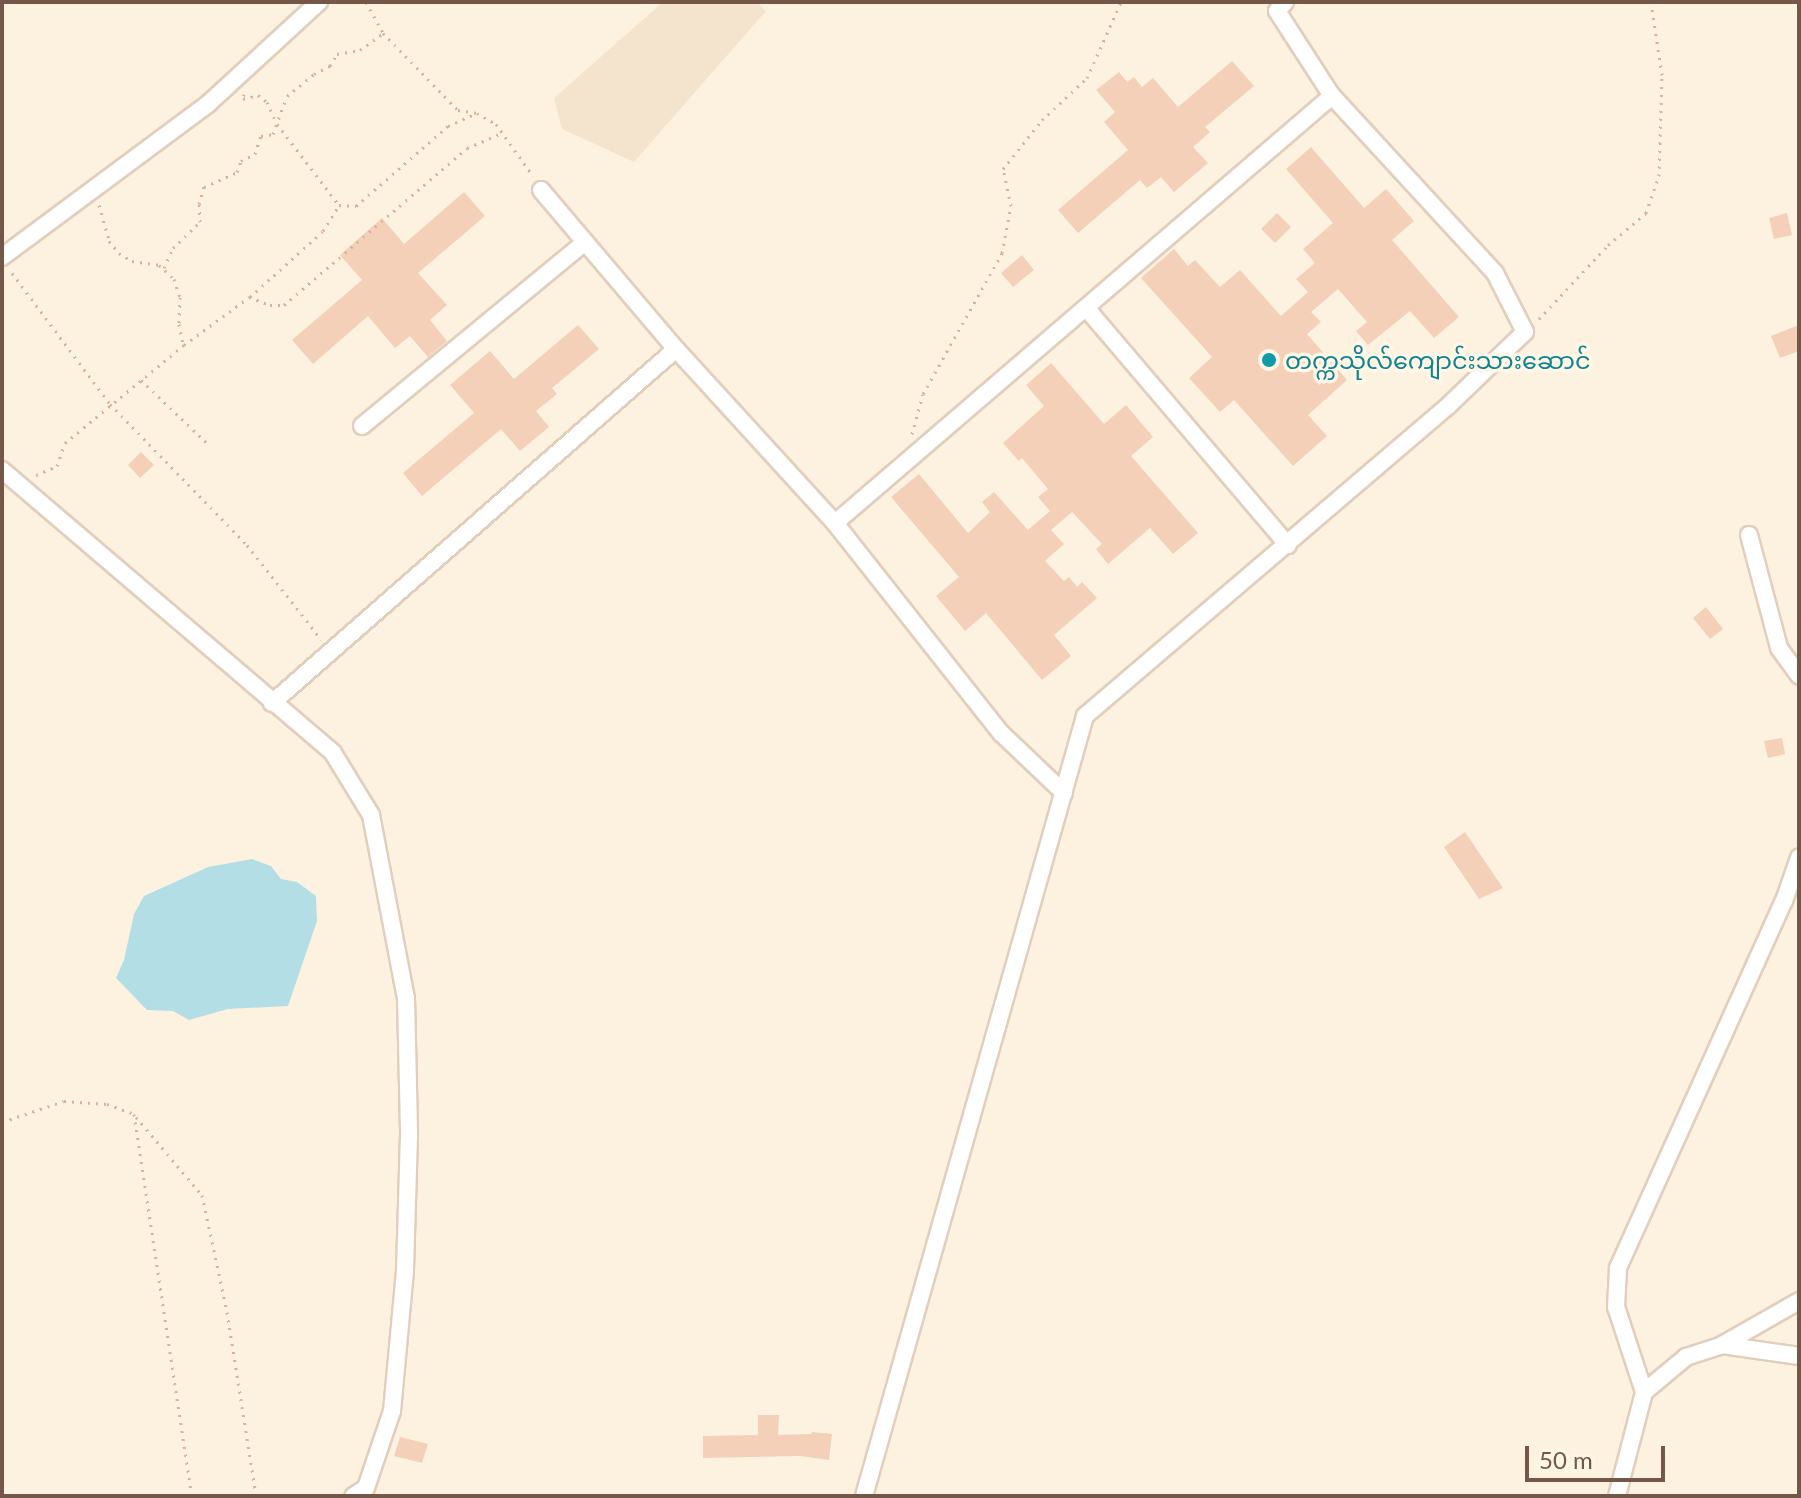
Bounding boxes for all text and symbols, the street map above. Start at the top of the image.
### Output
place label: တက္ကသိုလ်ကျောင်းသားဆောင် [1285,346,1590,374]
marker: တက္ကသိုလ်ကျောင်းသားဆောင် [1260,351,1278,369]
scale bar [1529,1430,1669,1480]
text: 50 m [1539,1445,1593,1474]

